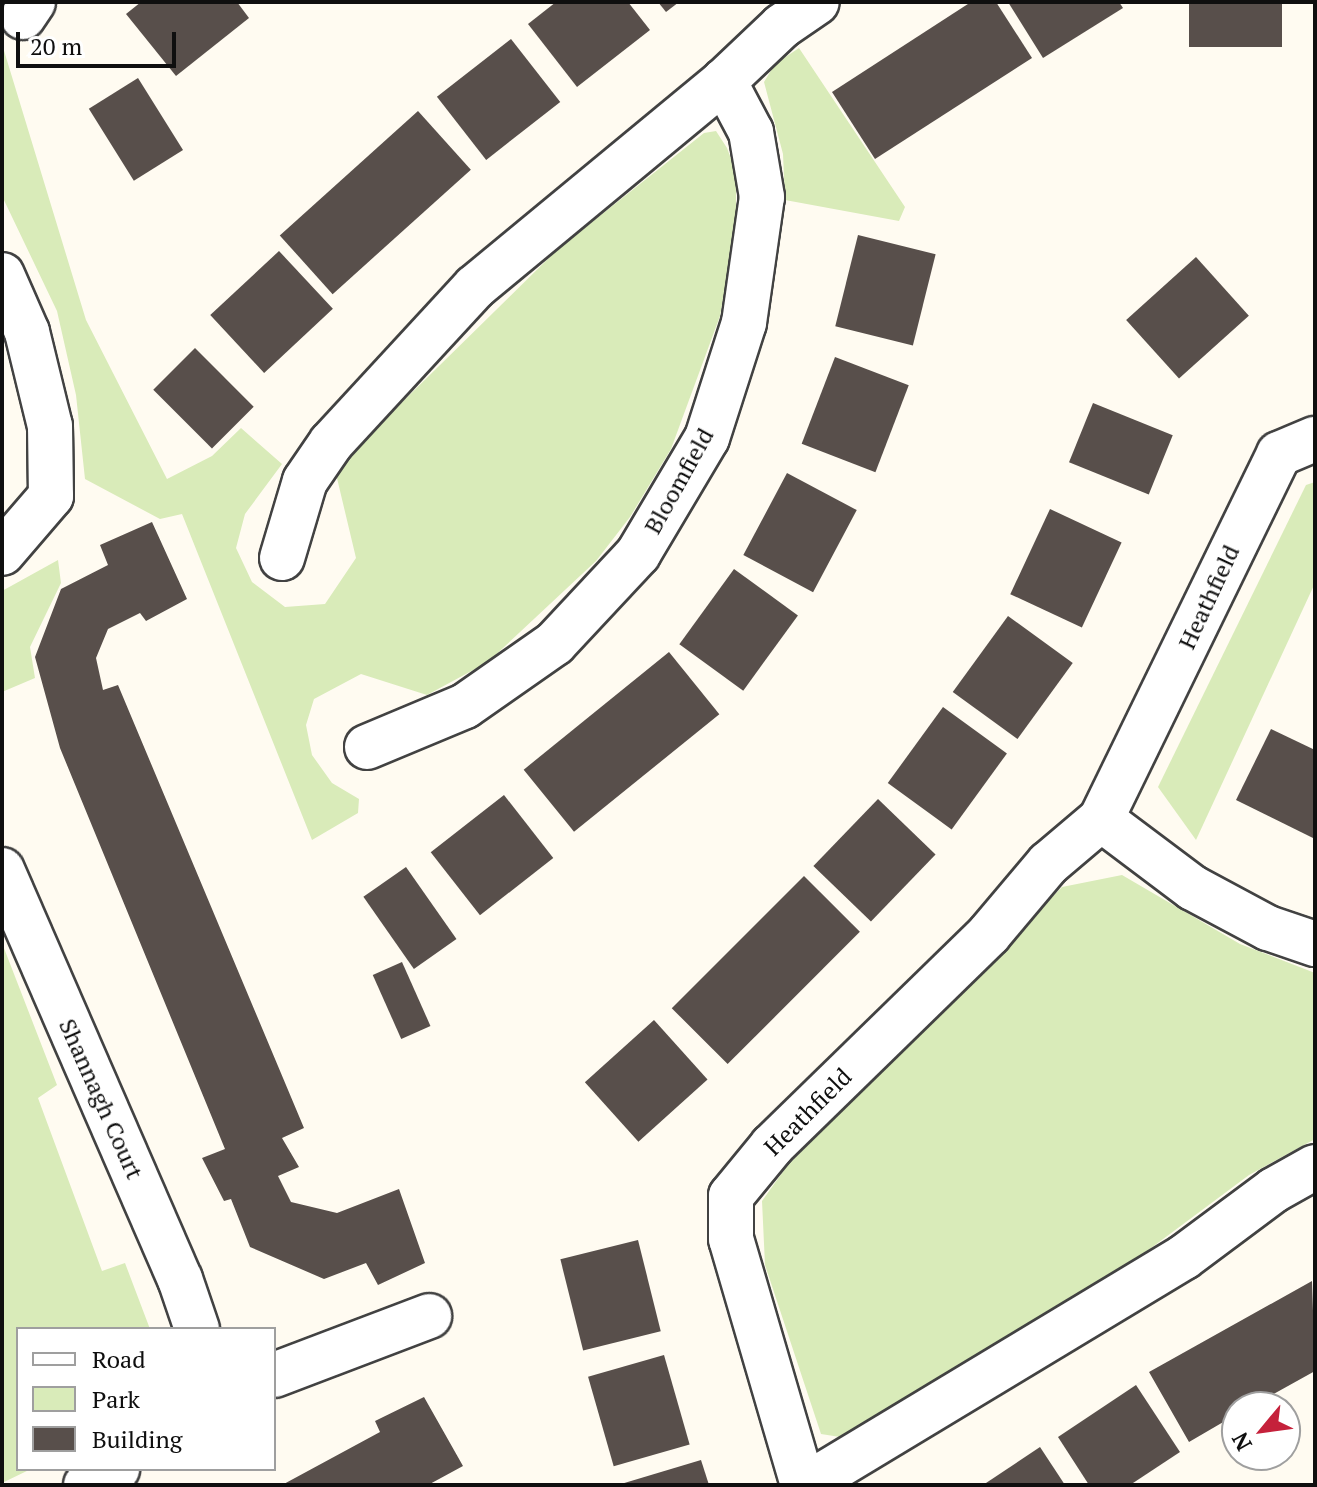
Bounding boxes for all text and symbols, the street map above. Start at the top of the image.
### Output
scale bar [20,16,180,66]
text: 20 m [30,30,82,62]
street label: Bloomfield [638,423,720,539]
street label: Heathfield [1172,540,1246,654]
street label: Shannagh Court [53,1014,149,1184]
street label: Heathfield [758,1062,858,1162]
legend [16,1327,276,1471]
text: Road [92,1343,146,1375]
text: Park [92,1383,140,1415]
north arrow [1221,1391,1301,1471]
text: Building [92,1423,182,1455]
text: N [1225,1428,1258,1456]

